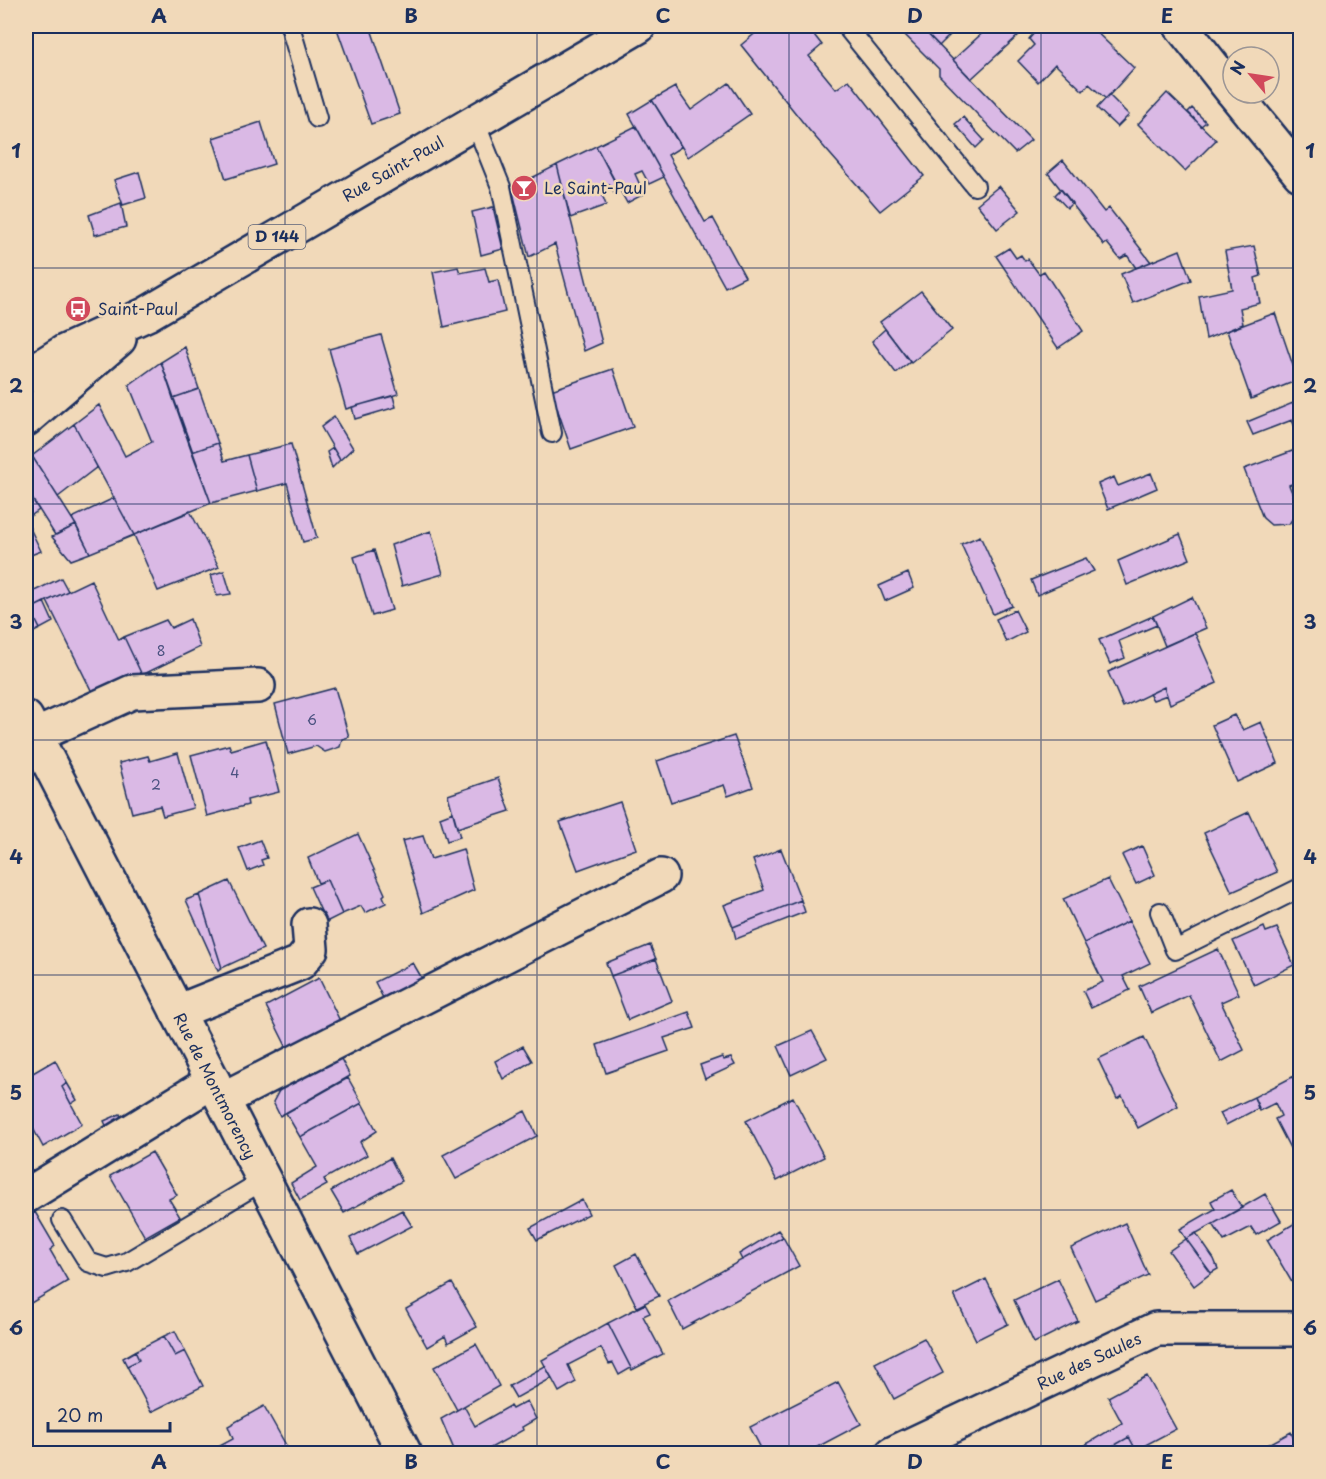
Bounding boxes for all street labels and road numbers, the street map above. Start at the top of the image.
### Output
street label: Rue Saint-Paul [337,129,448,207]
road number: D 144 [248,225,306,249]
street label: Rue de Montmorency [169,1008,263,1163]
street label: Rue des Saules [1033,1325,1145,1395]

